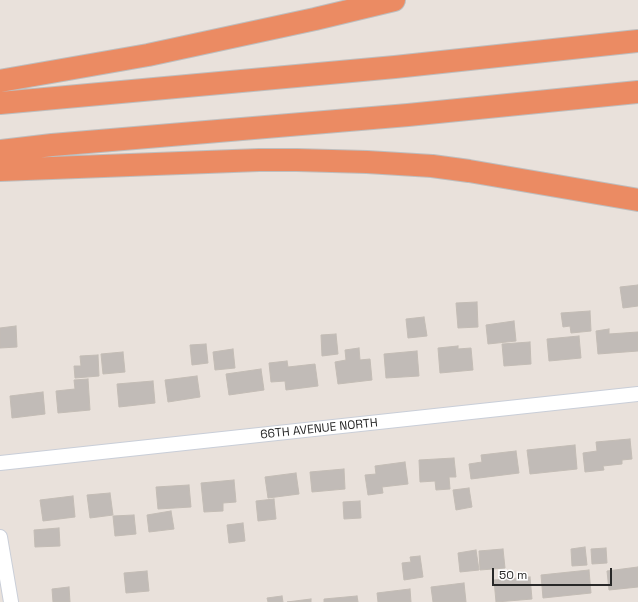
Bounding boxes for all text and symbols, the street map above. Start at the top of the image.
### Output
street label: 66TH AVENUE NORTH [260,416,378,442]
scale bar [494,560,614,586]
text: 50 m [499,567,527,583]

